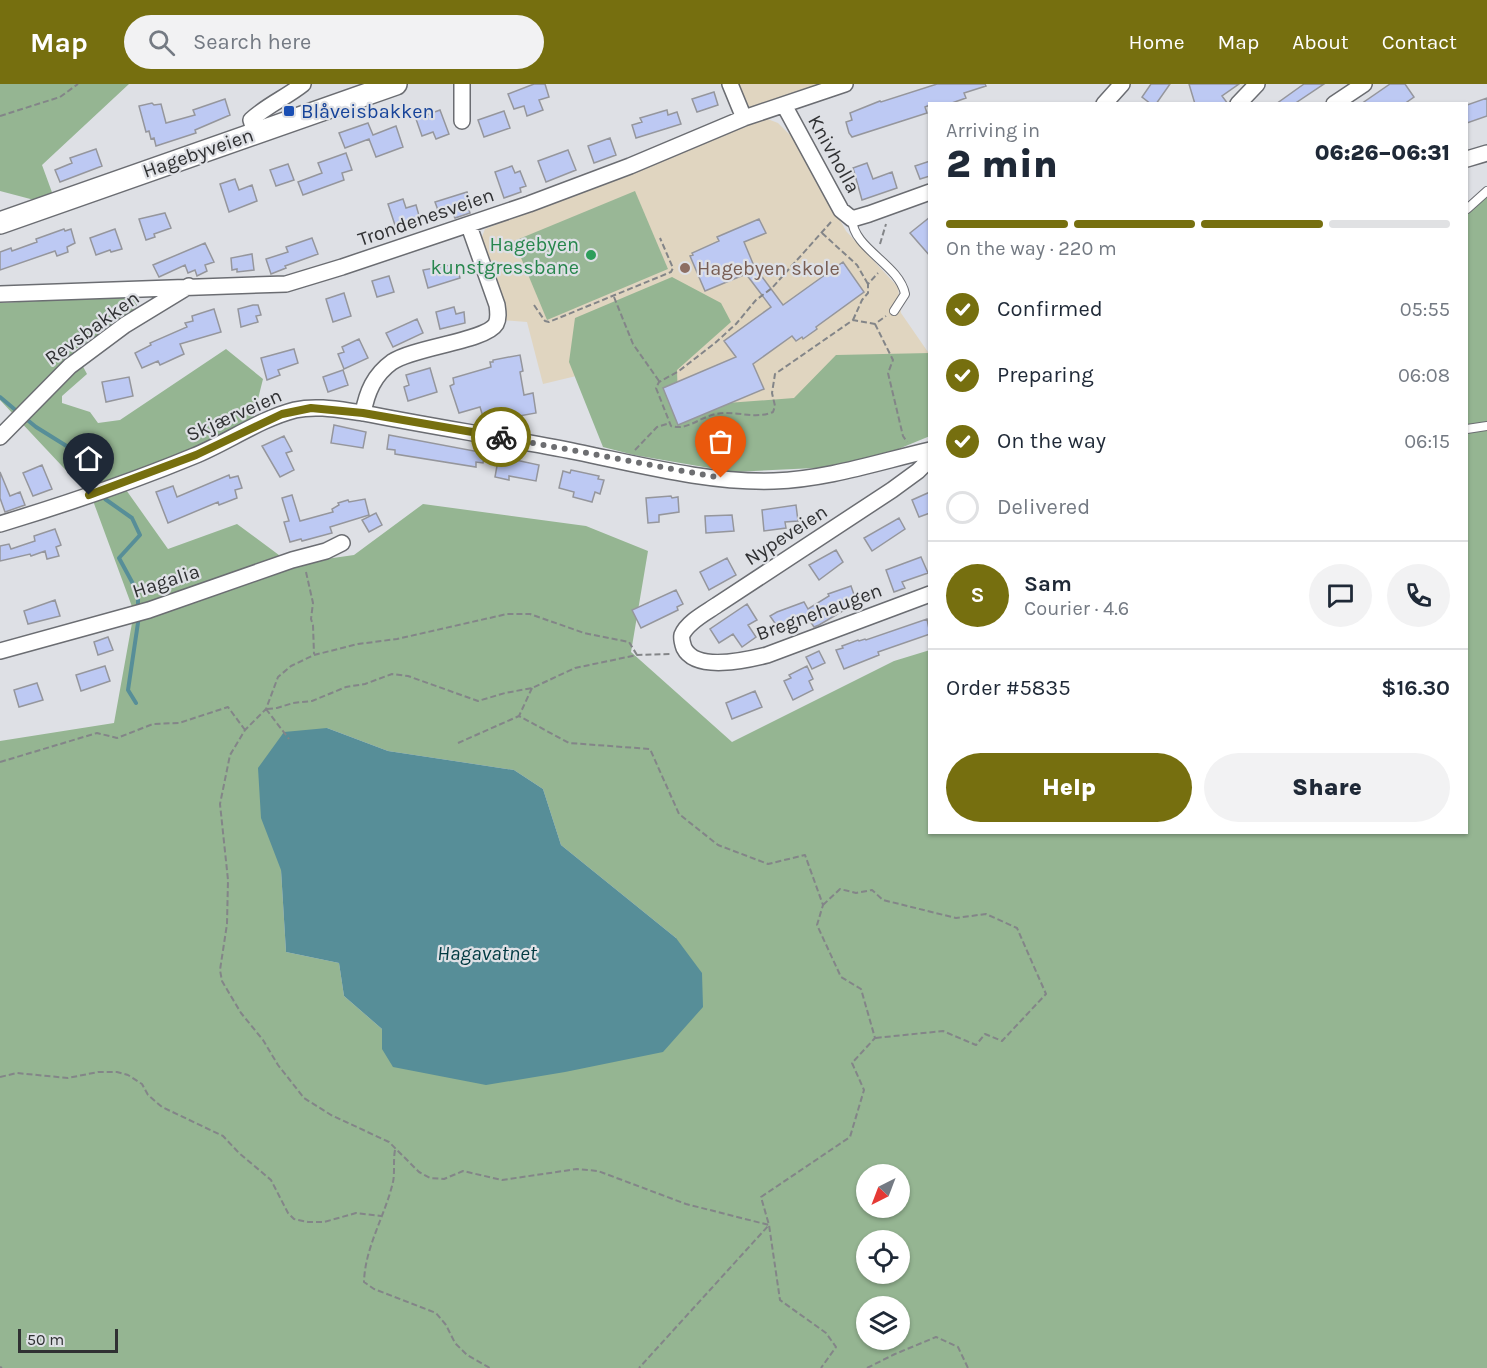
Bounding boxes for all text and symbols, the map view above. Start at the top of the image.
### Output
search box [124,15,544,69]
text: Map [30,26,88,59]
icon: search [145,26,178,59]
text: Search here [193,29,311,55]
text: Home [1129,30,1185,54]
text: Map [1218,30,1259,54]
text: About [1292,30,1349,54]
text: Contact [1382,30,1457,54]
place label: Blåveisbakken [301,100,435,123]
marker: Blåveisbakken [282,104,296,118]
street label: Knivholla [803,111,865,197]
text: Arriving in [946,119,1040,142]
street label: Hagebyveien [140,123,256,183]
text: 06:26–06:31 [1315,140,1450,166]
text: 2 min [946,141,1058,187]
street label: Trondenesveien [355,183,497,251]
place label: Hagebyen kunstgressbane [431,233,579,279]
text: On the way · 220 m [946,237,1117,260]
marker: Hagebyen kunstgressbane [584,248,598,262]
place label: Hagebyen skole [697,257,840,280]
marker: Hagebyen skole [678,261,692,275]
street label: Revsbakken [40,286,144,370]
icon: check [946,293,979,326]
text: Confirmed [997,296,1103,322]
text: 05:55 [1400,298,1450,321]
icon: check [946,359,979,392]
text: Preparing [997,362,1094,388]
text: 06:08 [1398,364,1450,387]
street label: Skjærveien [183,384,285,446]
courier [471,407,531,467]
pin [695,416,746,478]
icon: bike [485,421,518,454]
icon: bag [704,425,737,458]
icon: check [946,425,979,458]
text: On the way [997,428,1106,454]
text: 06:15 [1404,430,1450,453]
pin [63,433,114,495]
icon: home [72,442,105,475]
text: Delivered [997,494,1090,520]
street label: Nypeveien [740,500,832,570]
street label: Hagalia [130,559,202,603]
button: chat [1309,564,1372,627]
button: phone [1387,564,1450,627]
text: Sam [1024,571,1072,597]
street label: Bregnehaugen [753,579,885,645]
text: S [970,582,985,608]
text: Courier · 4.6 [1024,597,1129,620]
text: Order #5835 [946,675,1071,701]
text: $16.30 [1381,675,1450,701]
button: Help [946,753,1192,822]
button: Share [1204,753,1450,822]
water label: Hagavatnet [437,941,538,965]
north arrow [856,1164,910,1218]
map controls [856,1164,910,1350]
button: locate [856,1230,910,1284]
button: layers [856,1296,910,1350]
scale bar [18,1326,118,1354]
text: 50 m [27,1330,64,1349]

